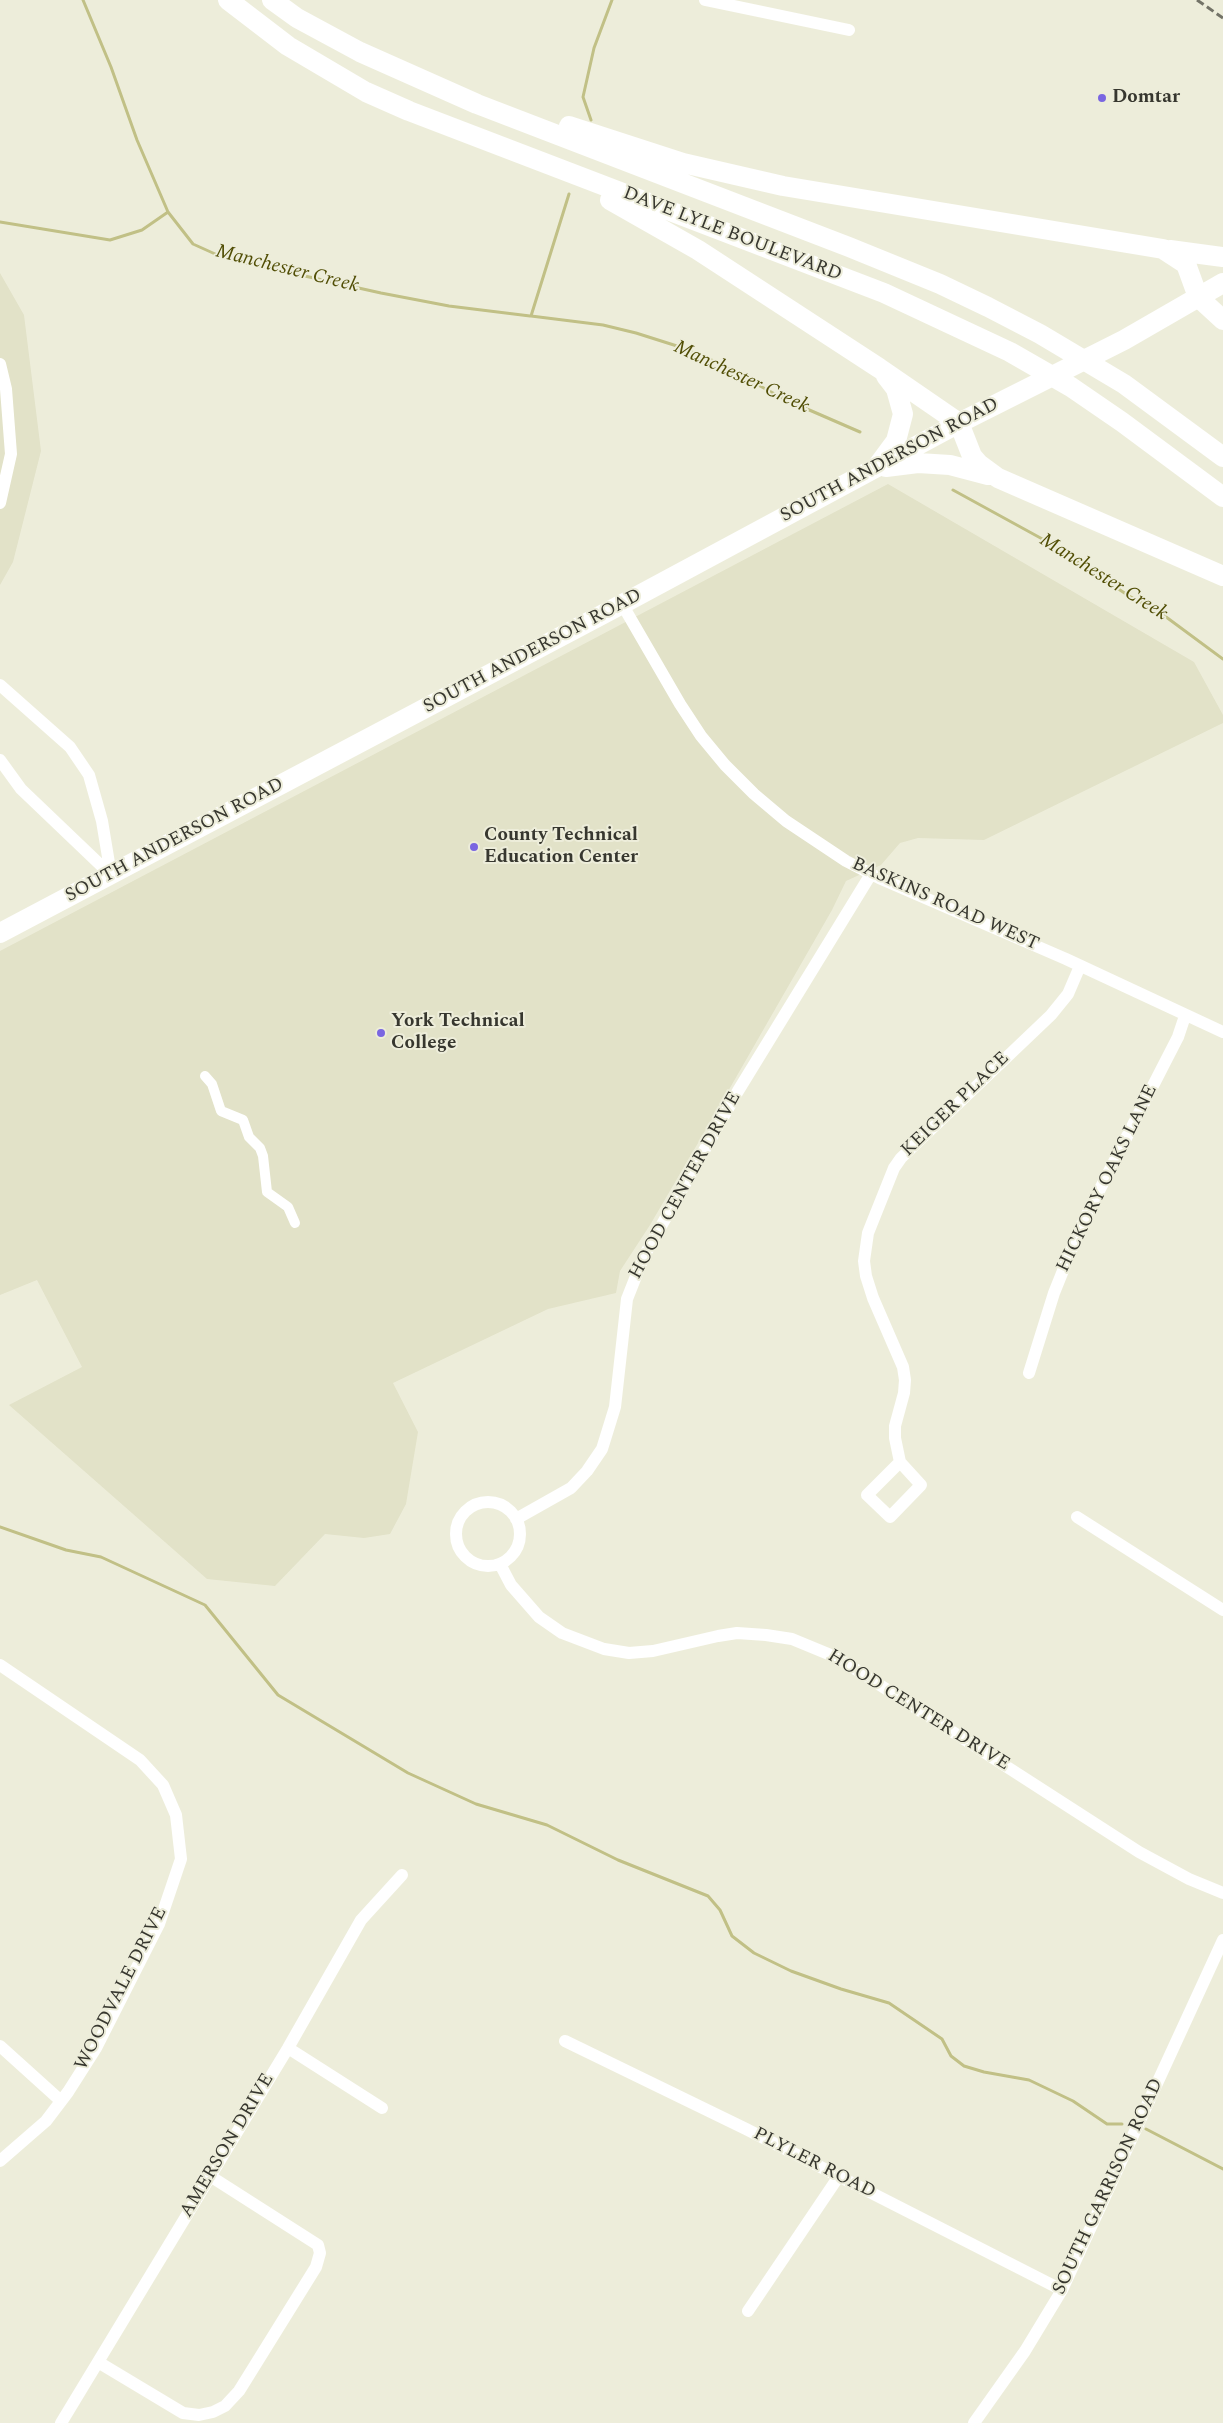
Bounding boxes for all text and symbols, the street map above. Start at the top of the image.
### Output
place label: Domtar [1112,87,1180,109]
marker: Domtar [1096,92,1108,104]
street label: DAVE LYLE BOULEVARD [619,183,845,287]
water label: Manchester Creek [213,241,361,299]
water label: Manchester Creek [669,336,813,420]
street label: SOUTH ANDERSON ROAD [777,394,1003,528]
water label: Manchester Creek [1034,529,1172,627]
street label: SOUTH ANDERSON ROAD [420,585,646,719]
street label: SOUTH ANDERSON ROAD [62,774,288,908]
place label: County Technical Education Center [484,825,638,869]
marker: County Technical Education Center [468,841,480,853]
street label: BASKINS ROAD WEST [848,853,1042,957]
place label: York Technical College [391,1011,525,1055]
marker: York Technical College [375,1027,387,1039]
street label: KEIGER PLACE [897,1048,1015,1162]
street label: HICKORY OAKS LANE [1053,1082,1163,1276]
street label: HOOD CENTER DRIVE [625,1088,747,1284]
street label: HOOD CENTER DRIVE [823,1645,1013,1777]
street label: WOODVALE DRIVE [71,1904,173,2074]
street label: AMERSON DRIVE [176,2070,280,2222]
street label: SOUTH GARRISON ROAD [1049,2075,1169,2299]
street label: PLYLER ROAD [749,2123,879,2205]

